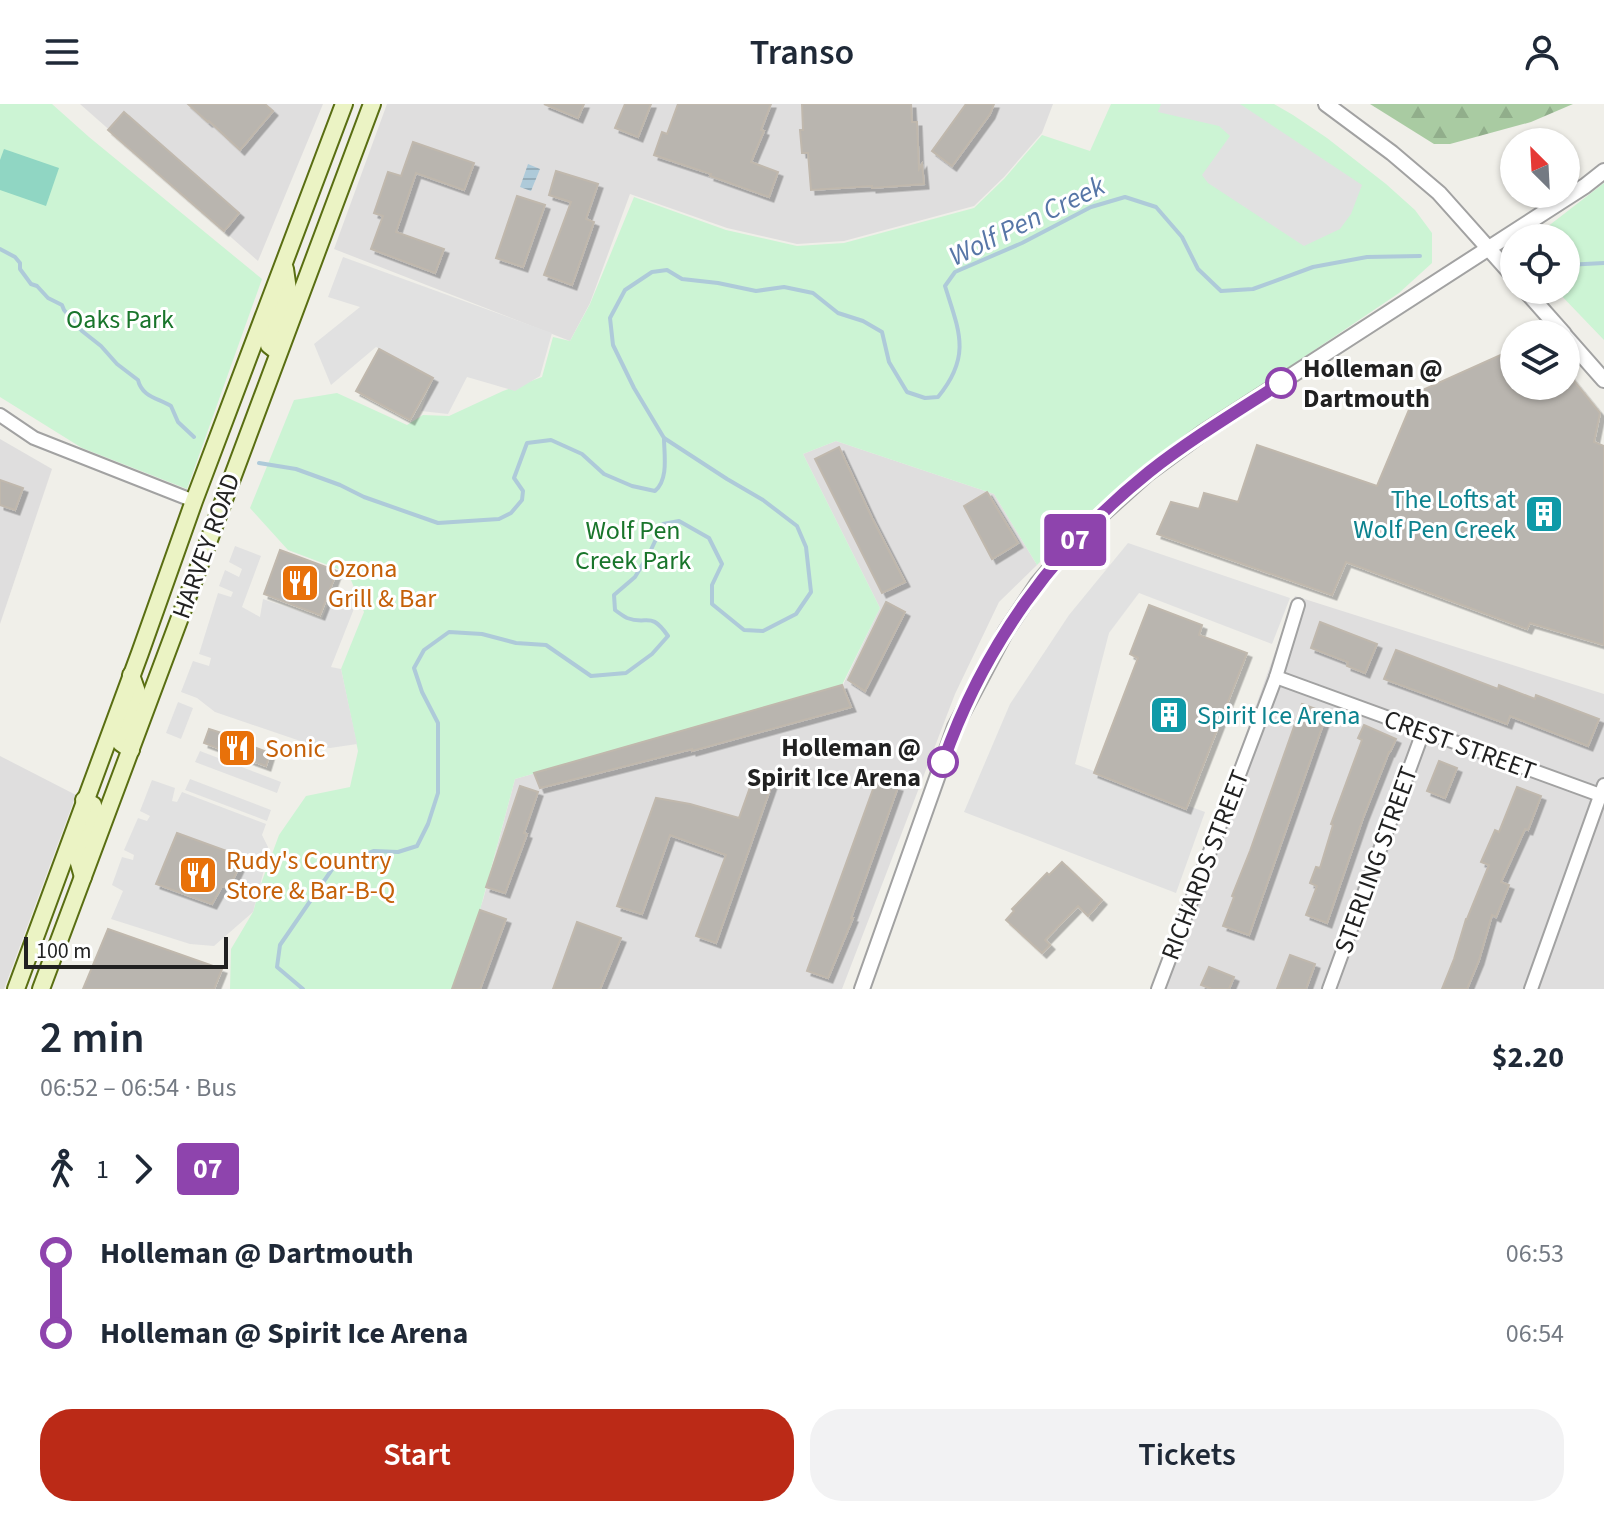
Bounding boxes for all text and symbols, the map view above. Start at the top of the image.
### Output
text: Transo [750,27,854,78]
icon: menu [40,30,84,74]
icon: person [1520,30,1564,74]
north arrow [1500,128,1580,208]
map controls [1500,128,1580,400]
water label: Wolf Pen Creek [942,166,1112,276]
button: locate [1500,224,1580,304]
park label: Oaks Park [66,301,174,338]
button: layers [1500,320,1580,400]
place label: Holleman @ Dartmouth [1303,350,1443,417]
marker: Holleman @ Dartmouth [1266,368,1296,398]
street label: HARVEY ROAD [163,468,249,624]
place label: The Lofts at Wolf Pen Creek [1353,481,1516,548]
building icon: The Lofts at Wolf Pen Creek [1523,493,1565,535]
park label: Wolf Pen Creek Park [575,512,691,579]
line badge: 07 [1039,514,1111,566]
text: 07 [1060,520,1090,560]
place label: Ozona Grill & Bar [328,550,437,617]
restaurant icon: Ozona Grill & Bar [279,562,321,604]
building icon: Spirit Ice Arena [1148,694,1190,736]
place label: Spirit Ice Arena [1197,697,1360,734]
street label: CREST STREET [1379,700,1541,790]
restaurant icon: Sonic [216,727,258,769]
place label: Holleman @ Spirit Ice Arena [747,729,921,796]
place label: Sonic [265,730,326,767]
marker: Holleman @ Spirit Ice Arena [928,747,958,777]
street label: STERLING STREET [1325,761,1427,959]
street label: RICHARDS STREET [1152,765,1258,965]
place label: Rudy's Country Store & Bar-B-Q [226,842,395,909]
restaurant icon: Rudy's Country Store & Bar-B-Q [177,854,219,896]
scale bar [24,933,228,969]
text: 100 m [36,935,91,967]
text: 2 min [40,1007,145,1070]
text: $2.20 [1492,1036,1564,1079]
text: 06:52 – 06:54 · Bus [40,1069,236,1106]
icon: walk [40,1147,84,1191]
icon: forward [121,1147,165,1191]
text: 07 [193,1149,223,1189]
text: 1 [96,1151,109,1188]
text: Holleman @ Dartmouth [100,1232,414,1275]
text: 06:53 [1506,1235,1564,1272]
text: Holleman @ Spirit Ice Arena [100,1312,468,1355]
text: 06:54 [1506,1315,1564,1352]
button: Start [40,1409,794,1501]
button: Tickets [810,1409,1564,1501]

